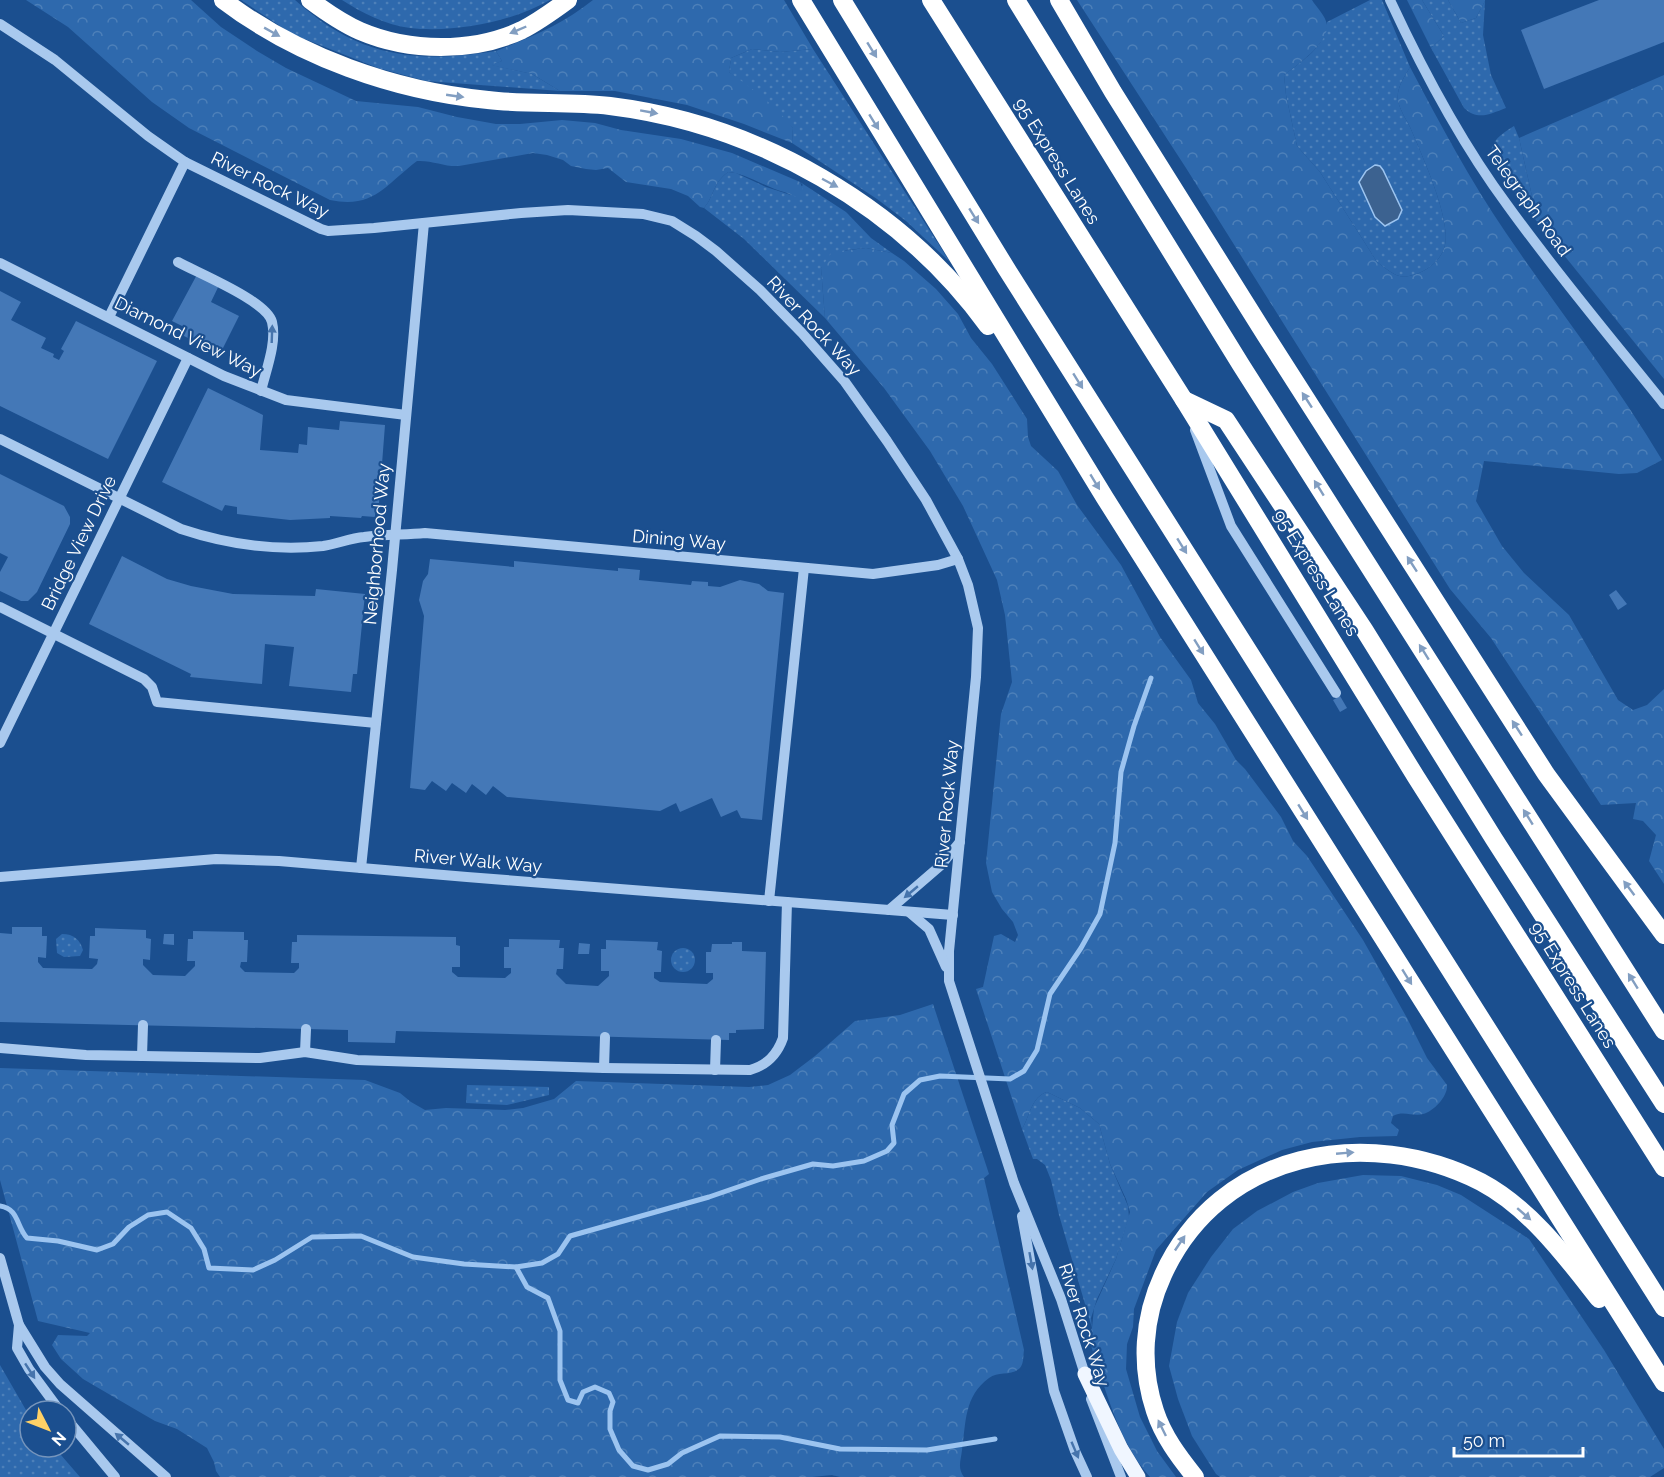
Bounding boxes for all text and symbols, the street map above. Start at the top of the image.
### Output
one-way arrow [509,25,527,35]
one-way arrow [264,26,280,37]
one-way arrow [866,42,877,58]
one-way arrow [446,91,465,100]
street label: 95 Express Lanes [1010,94,1105,228]
one-way arrow [640,108,659,117]
one-way arrow [869,114,880,130]
street label: Telegraph Road [1481,141,1576,260]
street label: River Rock Way [208,147,333,222]
one-way arrow [822,178,839,188]
one-way arrow [969,208,980,224]
street label: River Rock Way [763,271,866,380]
street label: Diamond View Way [111,292,265,381]
one-way arrow [267,324,276,343]
one-way arrow [1072,373,1083,390]
one-way arrow [1302,392,1313,408]
street label: Neighborhood Way [359,462,394,626]
street label: Bridge View Drive [37,472,120,614]
one-way arrow [1089,474,1100,490]
one-way arrow [1313,480,1325,496]
street label: 95 Express Lanes [1269,506,1364,640]
street label: Dining Way [631,525,727,554]
one-way arrow [1176,538,1187,555]
one-way arrow [1407,556,1418,572]
one-way arrow [1193,639,1204,655]
one-way arrow [1418,644,1429,660]
one-way arrow [1512,720,1523,737]
street label: River Rock Way [930,739,963,869]
one-way arrow [1297,804,1308,820]
one-way arrow [1523,809,1534,825]
street label: River Walk Way [413,844,543,877]
one-way arrow [1623,880,1635,896]
one-way arrow [903,885,919,898]
street label: 95 Express Lanes [1526,918,1621,1052]
one-way arrow [1402,969,1413,985]
one-way arrow [1627,973,1638,989]
one-way arrow [1336,1148,1355,1158]
one-way arrow [1517,1207,1532,1221]
one-way arrow [1175,1235,1186,1252]
one-way arrow [1027,1252,1036,1271]
street label: River Rock Way [1055,1260,1114,1389]
one-way arrow [25,1363,36,1379]
north arrow [18,1399,78,1459]
one-way arrow [1158,1420,1167,1437]
scale bar [1454,1420,1583,1458]
text: N [48,1428,70,1450]
text: 50 m [1463,1430,1505,1451]
one-way arrow [114,1433,130,1446]
one-way arrow [1070,1442,1080,1460]

